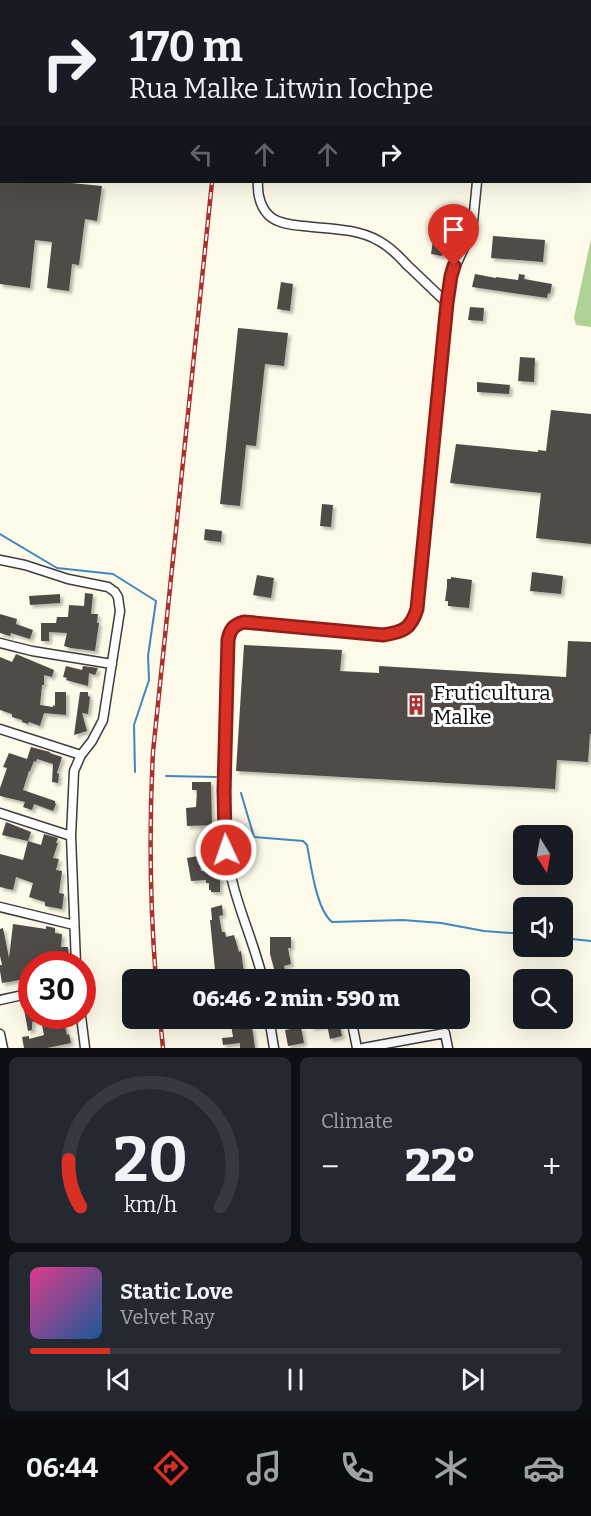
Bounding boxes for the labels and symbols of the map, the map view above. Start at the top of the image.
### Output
pin [428,204,479,266]
place label: Fruticultura Malke [433,680,551,730]
building icon: Fruticultura Malke [404,693,428,717]
position arrow [194,818,258,882]
north arrow [513,825,573,885]
speed limit sign: 30 [18,951,96,1029]

